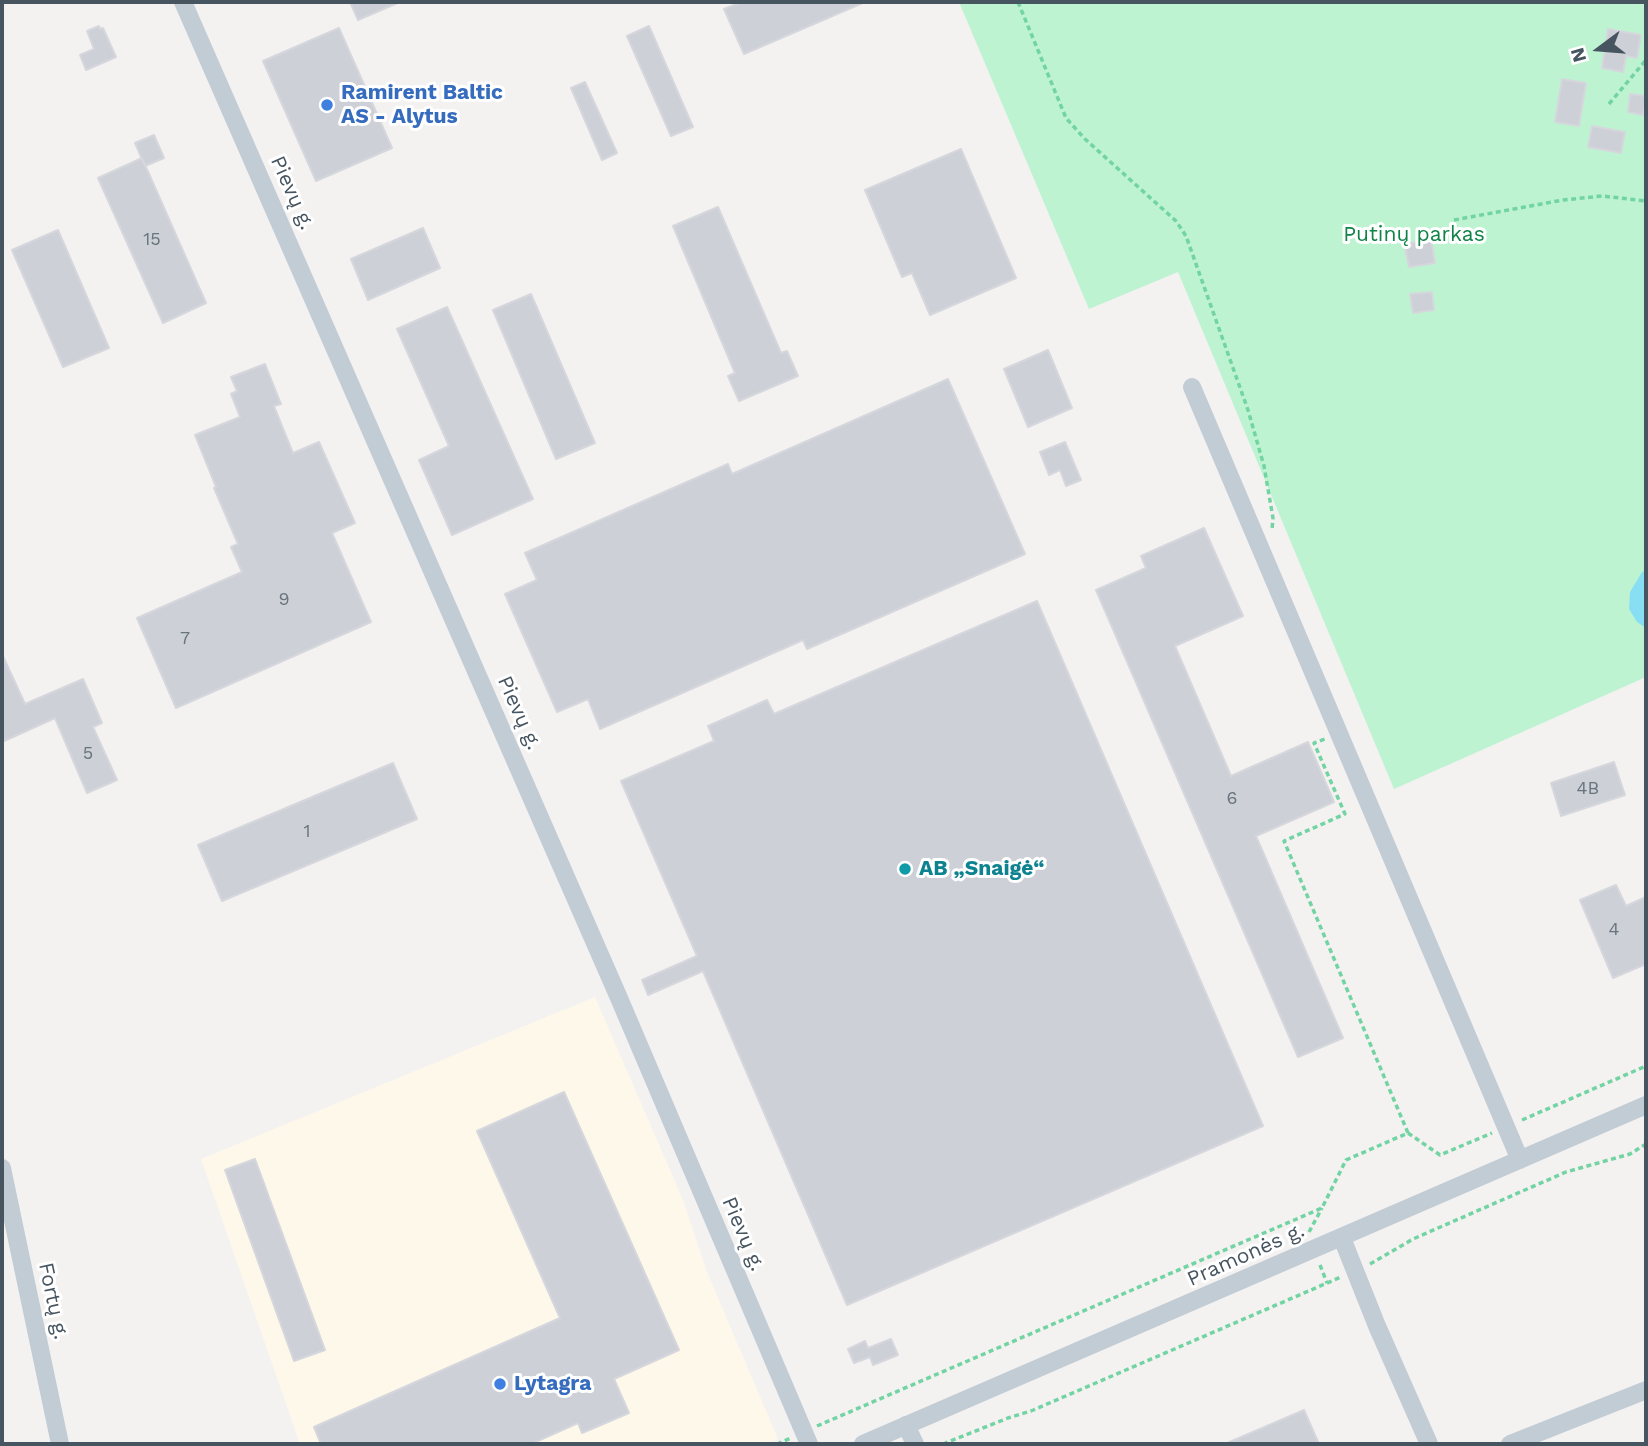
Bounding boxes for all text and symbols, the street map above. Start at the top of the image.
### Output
north arrow [1564,14,1634,84]
text: N [1565,45,1591,65]
place label: Ramirent Baltic AS - Alytus [341,80,503,130]
marker: Ramirent Baltic AS - Alytus [319,97,335,113]
street label: Pievų g. [265,152,319,234]
park label: Putinų parkas [1343,222,1485,248]
house number: 15 [143,229,161,251]
house number: 9 [278,589,290,611]
house number: 7 [180,628,190,650]
street label: Pievų g. [492,672,546,754]
house number: 5 [83,743,93,765]
house number: 4B [1577,778,1599,800]
house number: 6 [1227,788,1237,810]
house number: 1 [303,821,311,843]
place label: AB „Snaigė“ [919,856,1044,882]
marker: AB „Snaigė“ [897,861,913,877]
house number: 4 [1609,919,1619,941]
street label: Pievų g. [716,1193,770,1275]
street label: Pramonės g. [1183,1218,1309,1292]
street label: Fortų g. [33,1260,73,1342]
place label: Lytagra [514,1371,591,1397]
marker: Lytagra [492,1376,508,1392]

